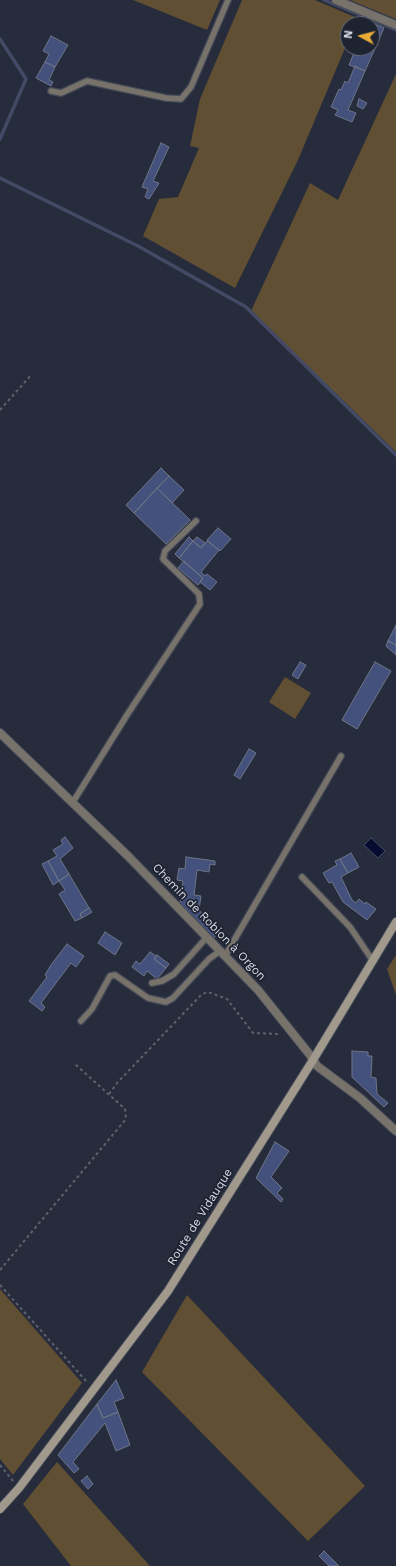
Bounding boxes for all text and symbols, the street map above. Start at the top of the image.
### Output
north arrow [340,16,380,56]
text: N [342,30,356,39]
street label: Chemin de Robion à Orgon [149,860,269,984]
street label: Route de Vidauque [164,1166,236,1268]

